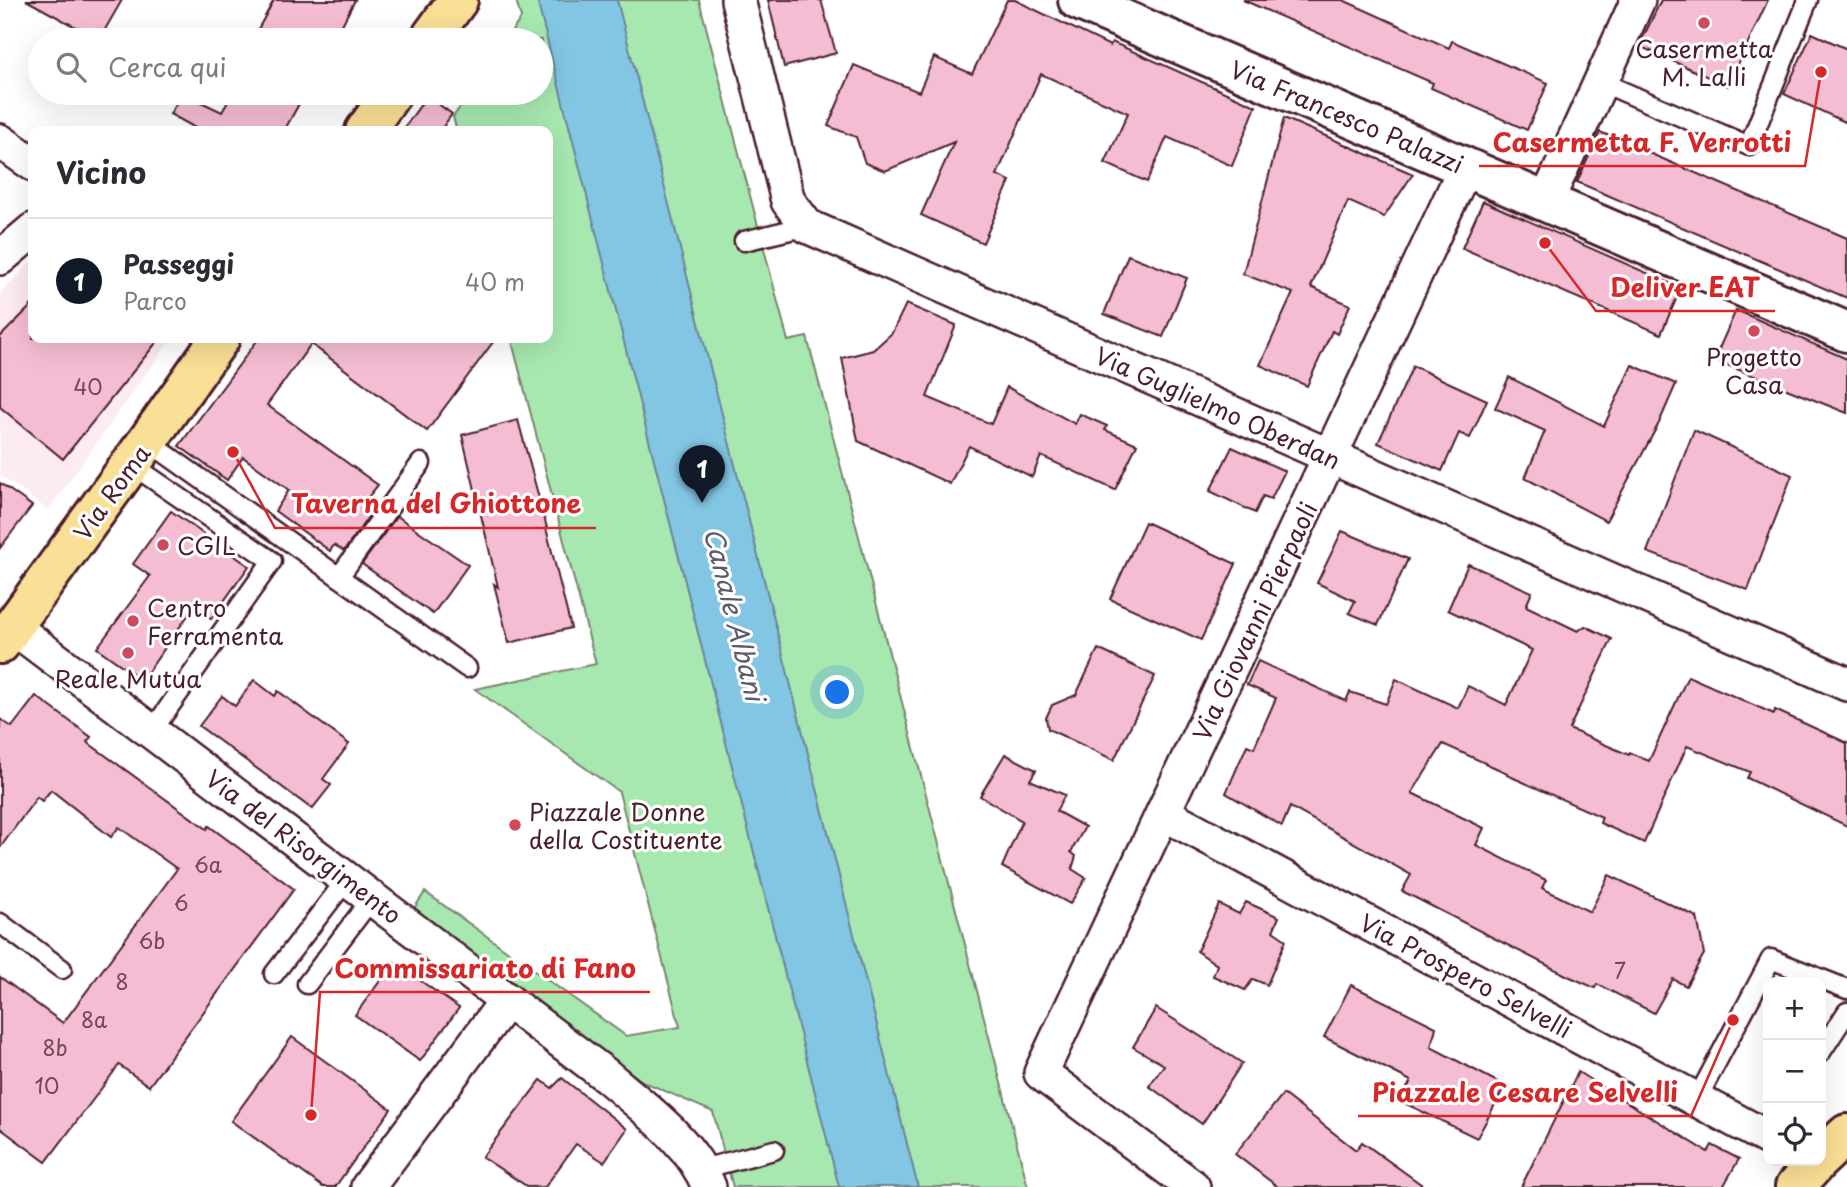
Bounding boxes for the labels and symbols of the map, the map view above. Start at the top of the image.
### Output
marker: Casermetta M. Lalli [1696,15,1712,31]
place label: Casermetta M. Lalli [1635,30,1773,94]
street label: Via Francesco Palazzi [1225,51,1469,181]
callout: Casermetta F. Verrotti [1479,119,1805,166]
text: Casermetta F. Verrotti [1492,122,1792,161]
callout: Deliver EAT [1596,264,1775,311]
text: Deliver EAT [1610,267,1760,306]
marker: Progetto Casa [1746,323,1762,339]
street label: Via Guglielmo Oberdan [1089,337,1347,477]
place label: Progetto Casa [1706,338,1802,402]
house number: 40 [73,370,103,402]
street label: Via Roma [64,436,159,547]
pin: 1 [679,445,725,503]
callout: Taverna del Ghiottone [275,481,596,528]
text: Taverna del Ghiottone [291,483,581,522]
street label: Via Giovanni Pierpaoli [1183,496,1325,746]
water label: Canale Albani [695,523,776,708]
place label: CGIL [177,527,236,563]
marker: CGIL [155,537,171,553]
place label: Centro Ferramenta [147,589,283,653]
marker: Centro Ferramenta [125,613,141,629]
marker: Reale Mutua [120,645,136,661]
place label: Reale Mutua [55,660,201,696]
your location [820,675,854,709]
street label: Via del Risorgimento [198,760,410,932]
place label: Piazzale Donne della Costituente [529,793,723,857]
marker: Piazzale Donne della Costituente [507,817,523,833]
house number: 6a [194,848,222,880]
house number: 6 [174,886,188,918]
street label: Via Prospero Selvelli [1353,904,1579,1046]
house number: 6b [139,924,165,956]
callout: Commissariato di Fano [320,945,650,992]
text: Commissariato di Fano [334,948,636,987]
house number: 7 [1614,954,1626,986]
house number: 8 [115,965,129,997]
house number: 8a [81,1003,107,1035]
house number: 8b [42,1031,68,1063]
house number: 10 [35,1069,59,1101]
callout: Piazzale Cesare Selvelli [1358,1069,1691,1116]
text: Piazzale Cesare Selvelli [1372,1072,1678,1111]

